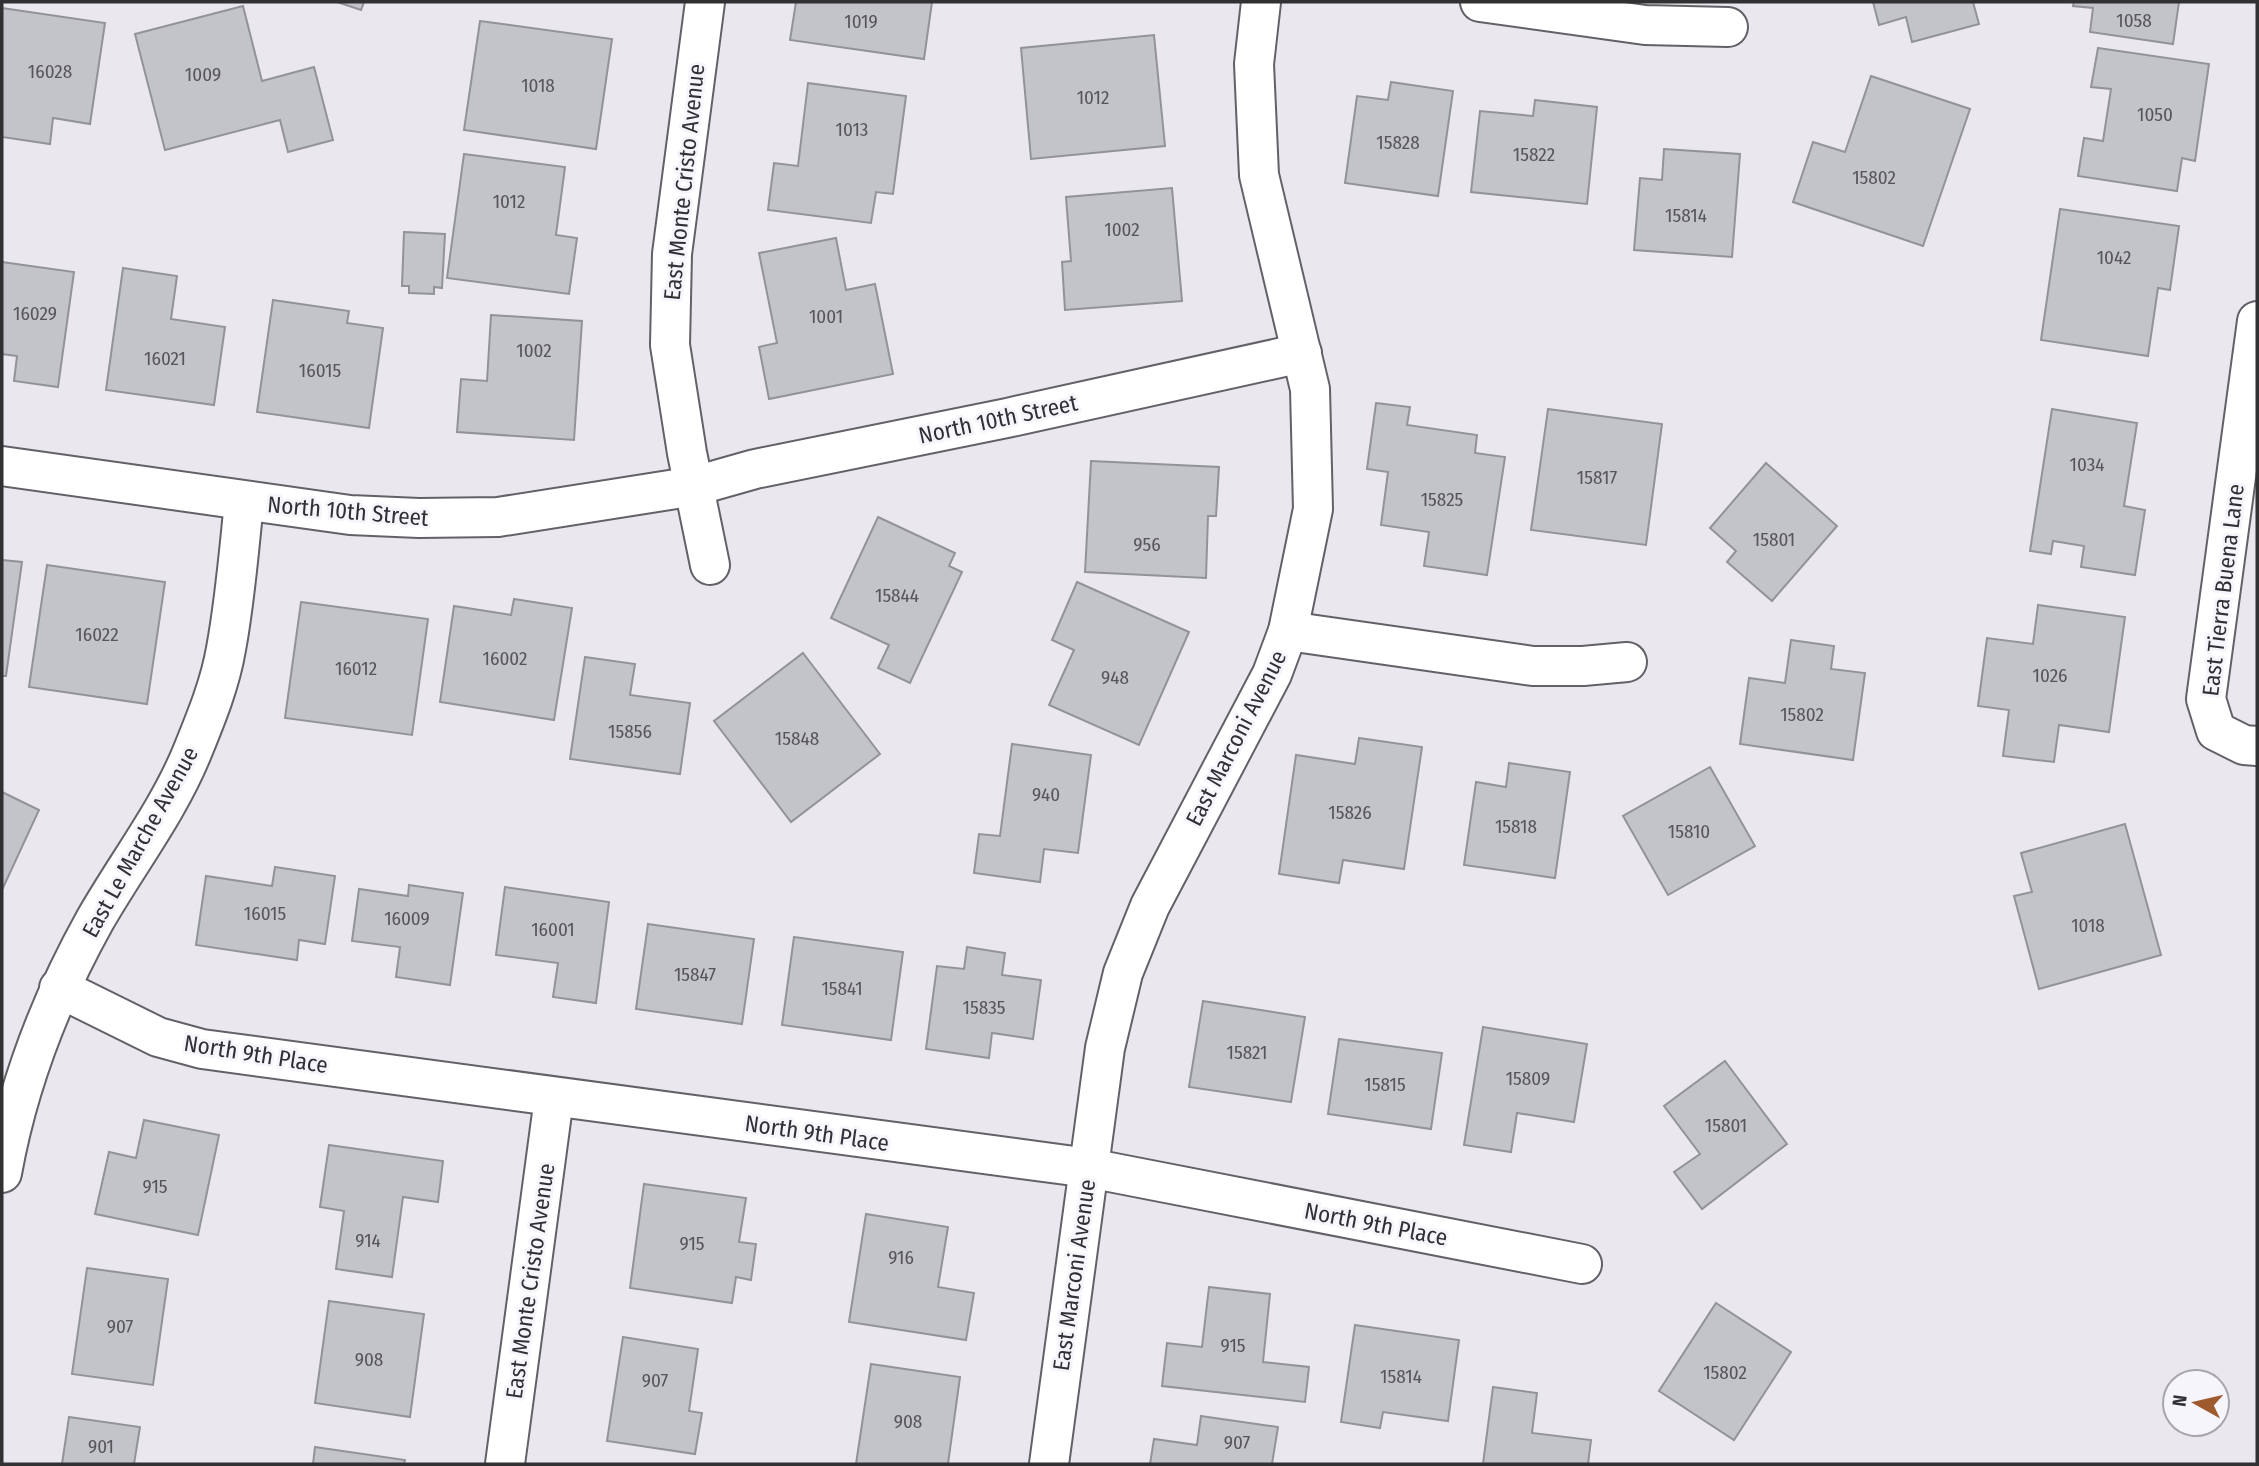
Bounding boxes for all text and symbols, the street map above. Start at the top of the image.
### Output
house number: 1058 [2116,9,2152,32]
house number: 1019 [844,10,878,33]
house number: 16028 [28,60,72,83]
street label: East Monte Cristo Avenue [658,62,710,302]
house number: 1009 [185,63,221,86]
house number: 1018 [521,74,555,97]
house number: 1012 [1077,86,1109,109]
house number: 1050 [2137,103,2173,126]
house number: 1013 [836,118,868,141]
house number: 15828 [1376,131,1420,154]
house number: 15822 [1513,143,1555,166]
house number: 15802 [1852,166,1896,189]
house number: 1012 [493,190,525,213]
house number: 15814 [1665,204,1707,227]
house number: 1002 [1104,218,1140,241]
house number: 1042 [2097,246,2131,269]
house number: 16029 [13,302,57,325]
house number: 1001 [809,305,843,328]
house number: 1002 [516,339,552,362]
house number: 16021 [144,347,186,370]
house number: 16015 [299,359,341,382]
street label: North 10th Street [916,388,1080,450]
house number: 1034 [2070,453,2104,476]
house number: 15817 [1577,466,1617,489]
street label: East Tierra Buena Lane [2196,482,2250,698]
house number: 15825 [1421,488,1463,511]
street label: North 10th Street [266,490,430,532]
house number: 15801 [1753,528,1795,551]
house number: 956 [1133,533,1161,556]
house number: 15844 [875,584,919,607]
house number: 16022 [75,623,119,646]
street label: East Marconi Avenue [1180,646,1292,830]
house number: 16002 [483,647,527,670]
house number: 16012 [335,657,377,680]
house number: 1026 [2033,664,2067,687]
house number: 948 [1101,666,1129,689]
house number: 15802 [1780,703,1824,726]
house number: 15856 [608,720,652,743]
house number: 15848 [775,727,819,750]
street label: East Le Marche Avenue [76,742,204,942]
house number: 940 [1032,783,1060,806]
house number: 15826 [1328,801,1372,824]
house number: 15818 [1495,815,1537,838]
house number: 15810 [1668,820,1710,843]
house number: 16015 [244,902,286,925]
house number: 16009 [384,907,430,930]
house number: 1018 [2071,914,2105,937]
house number: 16001 [531,918,575,941]
house number: 15847 [674,963,716,986]
house number: 15841 [821,977,863,1000]
house number: 15835 [963,996,1005,1019]
street label: North 9th Place [182,1029,330,1079]
house number: 15821 [1227,1041,1267,1064]
house number: 15809 [1506,1067,1550,1090]
house number: 15815 [1364,1073,1406,1096]
street label: North 9th Place [743,1109,891,1157]
house number: 15801 [1705,1114,1747,1137]
street label: East Monte Cristo Avenue [500,1161,560,1401]
house number: 915 [142,1175,168,1198]
street label: East Marconi Avenue [1047,1177,1101,1373]
street label: North 9th Place [1302,1196,1450,1252]
house number: 914 [355,1229,381,1252]
house number: 915 [679,1232,705,1255]
house number: 916 [888,1246,914,1269]
house number: 907 [107,1315,134,1338]
house number: 915 [1220,1334,1246,1357]
house number: 908 [355,1348,383,1371]
house number: 15802 [1703,1361,1747,1384]
house number: 15814 [1380,1365,1422,1388]
north arrow [2161,1368,2231,1438]
house number: 907 [642,1369,669,1392]
text: N [2167,1393,2192,1408]
house number: 908 [894,1410,922,1433]
house number: 907 [1224,1431,1251,1454]
house number: 901 [88,1435,114,1458]

